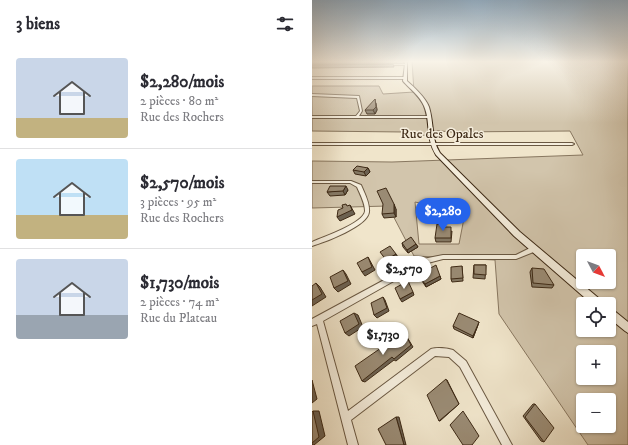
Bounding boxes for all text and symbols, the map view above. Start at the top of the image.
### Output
text: 3 biens [16,13,60,35]
icon: filters [274,13,296,35]
text: $2,280/mois [140,71,224,93]
icon: home [48,74,96,122]
text: 2 pièces · 80 m² [140,93,218,109]
text: Rue des Rochers [140,109,224,125]
street label: Rue des Opales [401,125,484,143]
text: $2,570/mois [140,172,224,194]
icon: home [48,175,96,223]
text: 3 pièces · 95 m² [140,194,216,210]
pin: $2,280 [410,198,476,232]
text: $2,280 [424,203,462,219]
text: Rue des Rochers [140,210,224,226]
north arrow [576,249,616,289]
map controls [576,249,616,433]
pin: $2,570 [371,256,437,290]
text: $2,570 [385,261,423,277]
text: $1,730/mois [140,272,219,294]
icon: home [48,275,96,323]
text: 2 pièces · 74 m² [140,294,219,310]
button: locate [576,297,616,337]
text: Rue du Plateau [140,310,217,326]
pin: $1,730 [350,322,416,356]
text: $1,730 [366,327,400,343]
button: + [576,345,616,385]
button: − [576,393,616,433]

